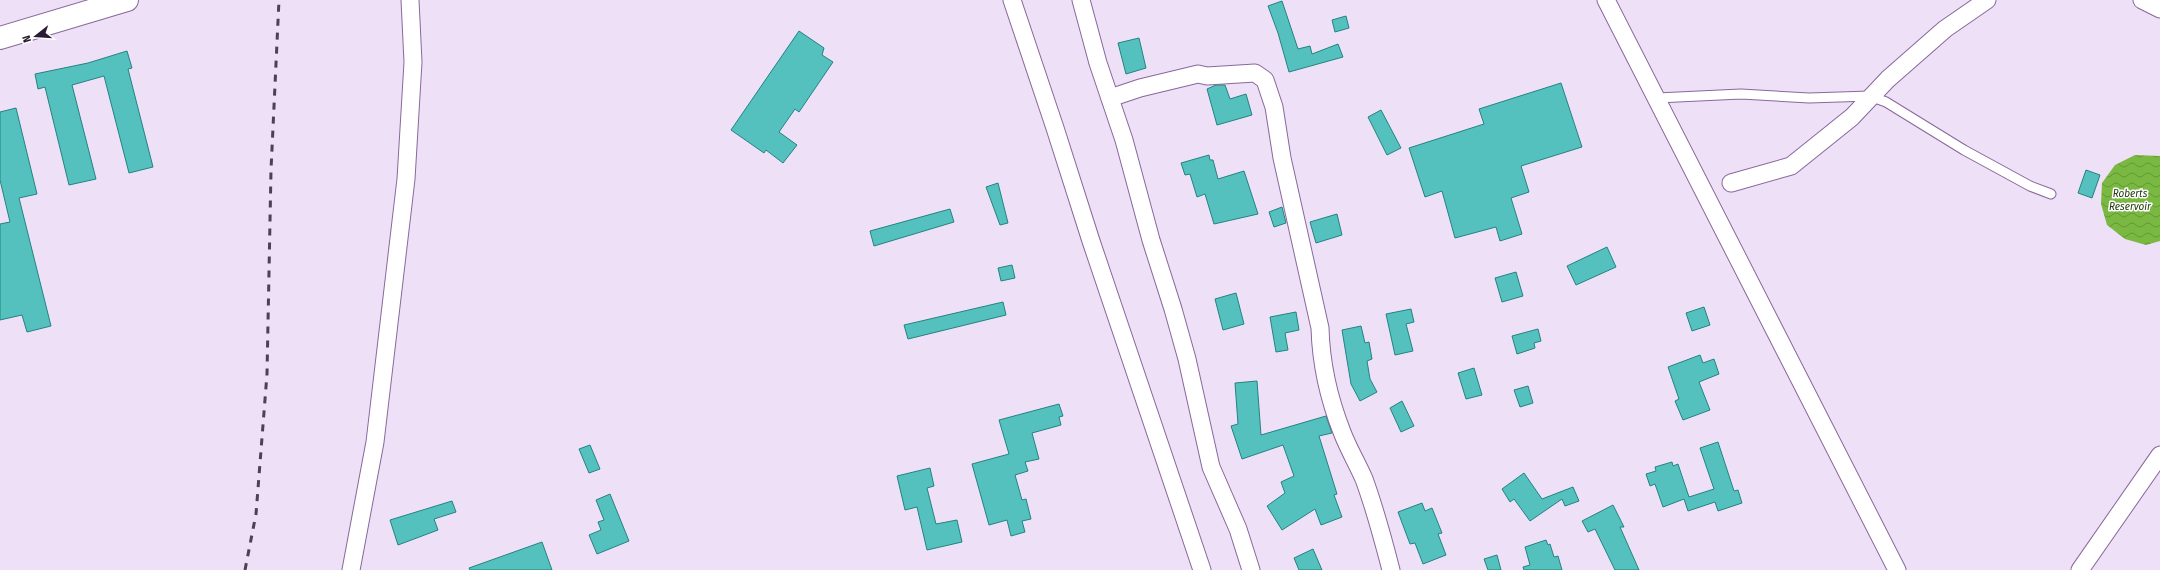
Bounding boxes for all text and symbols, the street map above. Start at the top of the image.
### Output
north arrow [16,16,56,56]
text: N [20,34,34,44]
water label: Roberts Reservoir [2109,187,2152,213]

